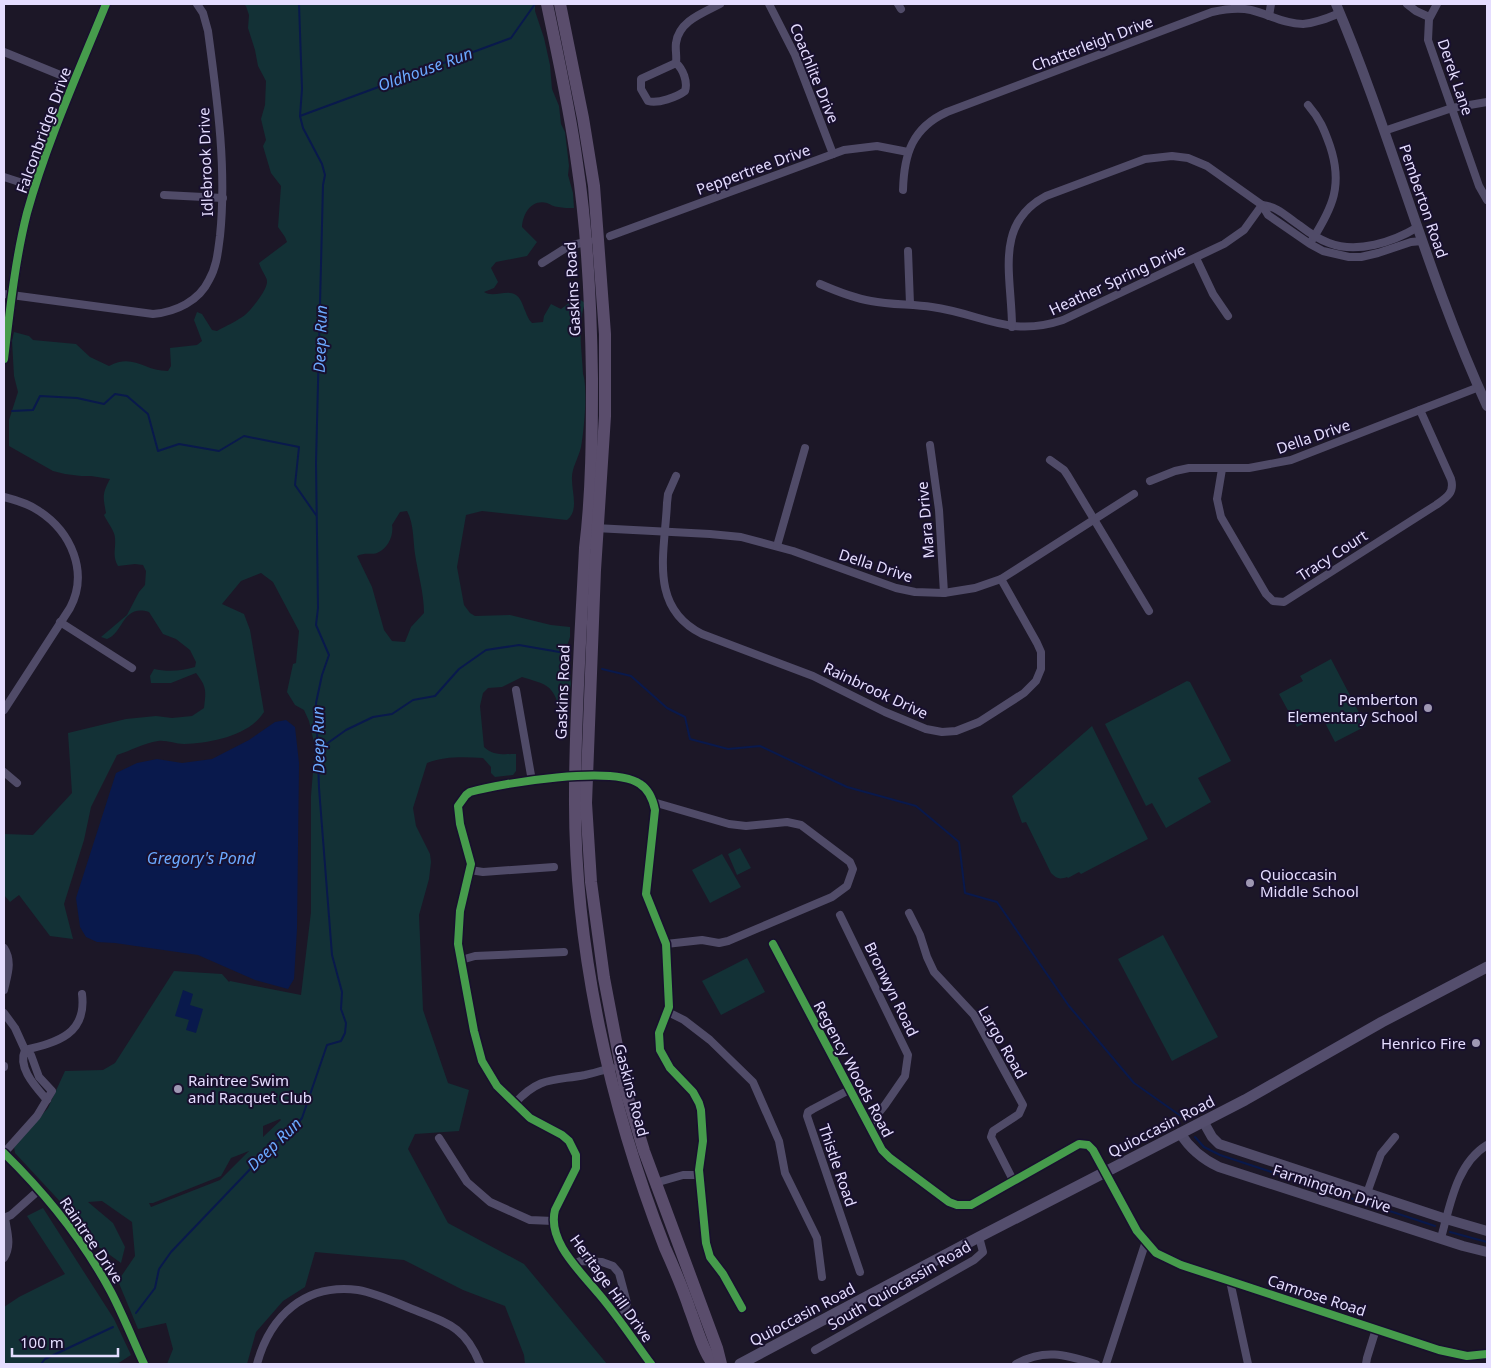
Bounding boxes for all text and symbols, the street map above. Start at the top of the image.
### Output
street label: Chatterleigh Drive [1029,11,1155,75]
street label: Coachlite Drive [786,20,844,126]
street label: Derek Lane [1434,36,1478,118]
water label: Oldhouse Run [375,42,475,96]
street label: Falconbridge Drive [11,64,75,196]
street label: Idlebrook Drive [193,107,217,217]
street label: Peppertree Drive [693,139,813,199]
street label: Pemberton Road [1395,141,1453,261]
street label: Heather Spring Drive [1046,239,1188,319]
street label: Gaskins Road [560,241,584,337]
water label: Deep Run [308,305,332,373]
street label: Della Drive [1274,414,1352,458]
street label: Mara Drive [912,481,938,559]
street label: Tracy Court [1293,524,1372,585]
street label: Della Drive [837,544,915,586]
street label: Gaskins Road [550,644,574,740]
street label: Rainbrook Drive [820,657,932,723]
place label: Pemberton Elementary School [1287,689,1418,726]
marker: Pemberton Elementary School [1422,702,1434,714]
water label: Deep Run [306,706,330,774]
water label: Gregory's Pond [147,847,256,869]
place label: Quioccasin Middle School [1260,864,1359,901]
marker: Quioccasin Middle School [1244,877,1256,889]
street label: Bronwyn Road [861,938,923,1040]
street label: Regency Woods Road [810,997,898,1141]
street label: Largo Road [974,1002,1032,1082]
place label: Henrico Fire [1381,1033,1466,1053]
marker: Henrico Fire [1470,1037,1482,1049]
street label: Gaskins Road [610,1042,654,1138]
place label: Raintree Swim and Racquet Club [188,1070,312,1107]
marker: Raintree Swim and Racquet Club [172,1083,184,1095]
street label: Quioccasin Road [1104,1091,1218,1161]
water label: Deep Run [242,1113,306,1175]
street label: Thistle Road [814,1121,862,1209]
street label: Farmington Drive [1270,1159,1394,1217]
street label: Raintree Drive [56,1193,128,1287]
street label: Heritage Hill Drive [566,1230,658,1346]
street label: South Quiocassin Road [824,1236,974,1334]
street label: Camrose Road [1265,1270,1369,1320]
street label: Quioccasin Road [746,1278,858,1350]
scale bar [12,1326,119,1358]
text: 100 m [20,1332,64,1352]

